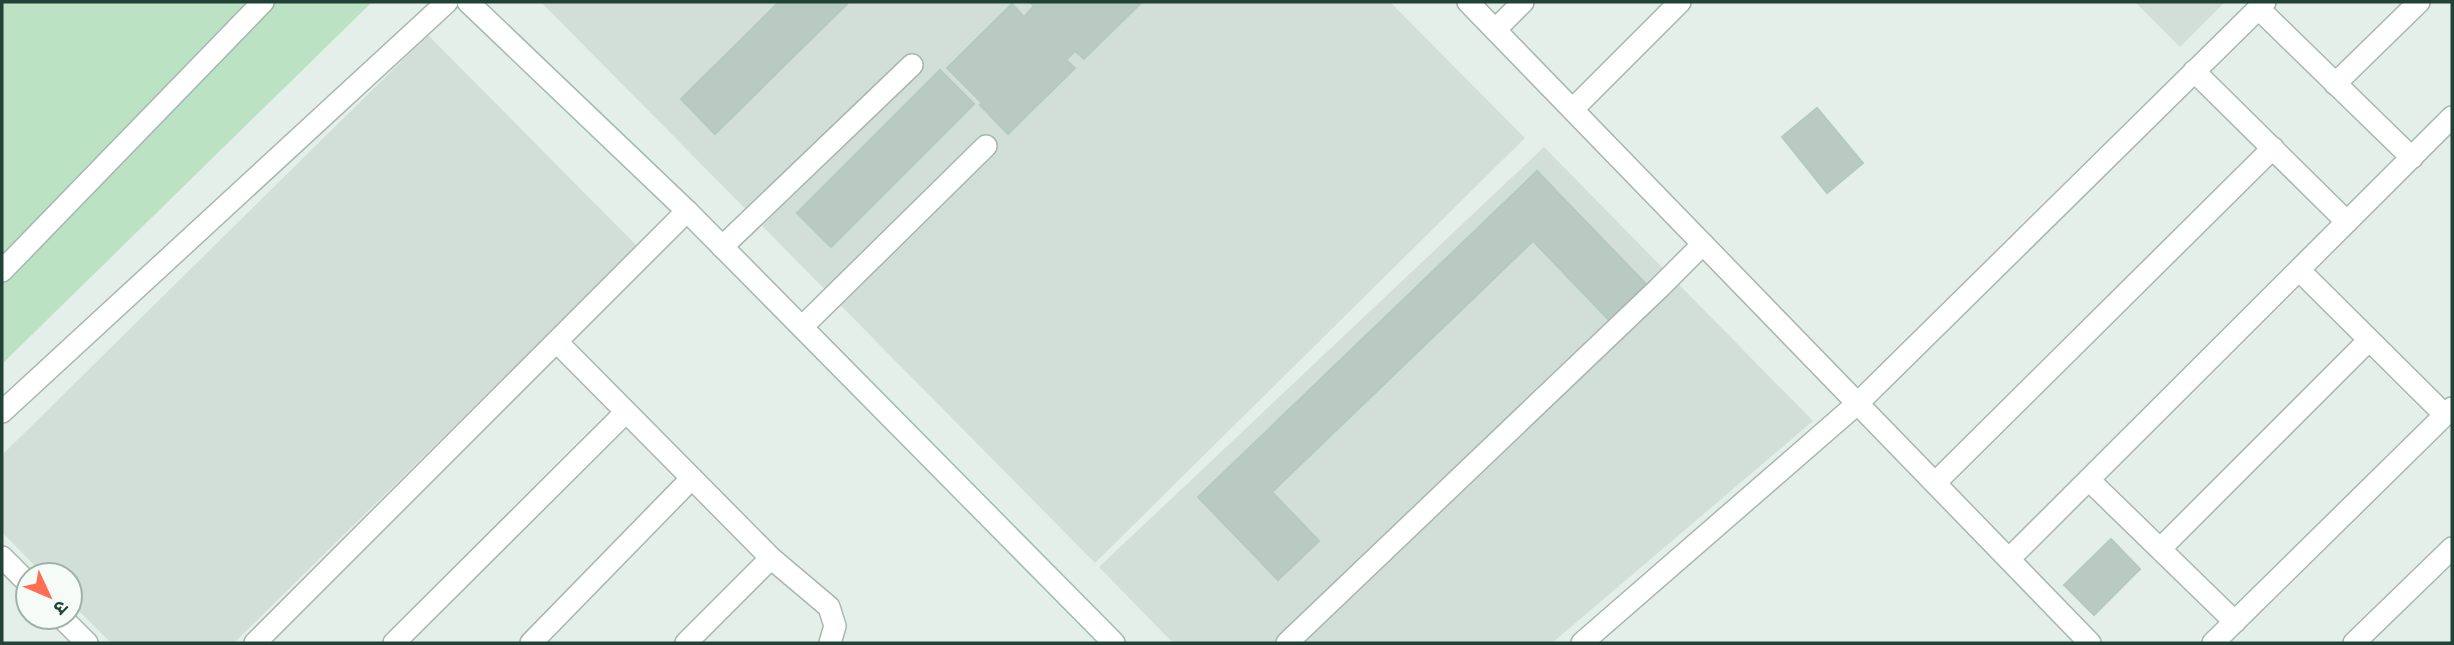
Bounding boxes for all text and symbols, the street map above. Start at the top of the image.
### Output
north arrow [14,561,84,631]
text: उ [47,595,74,621]

